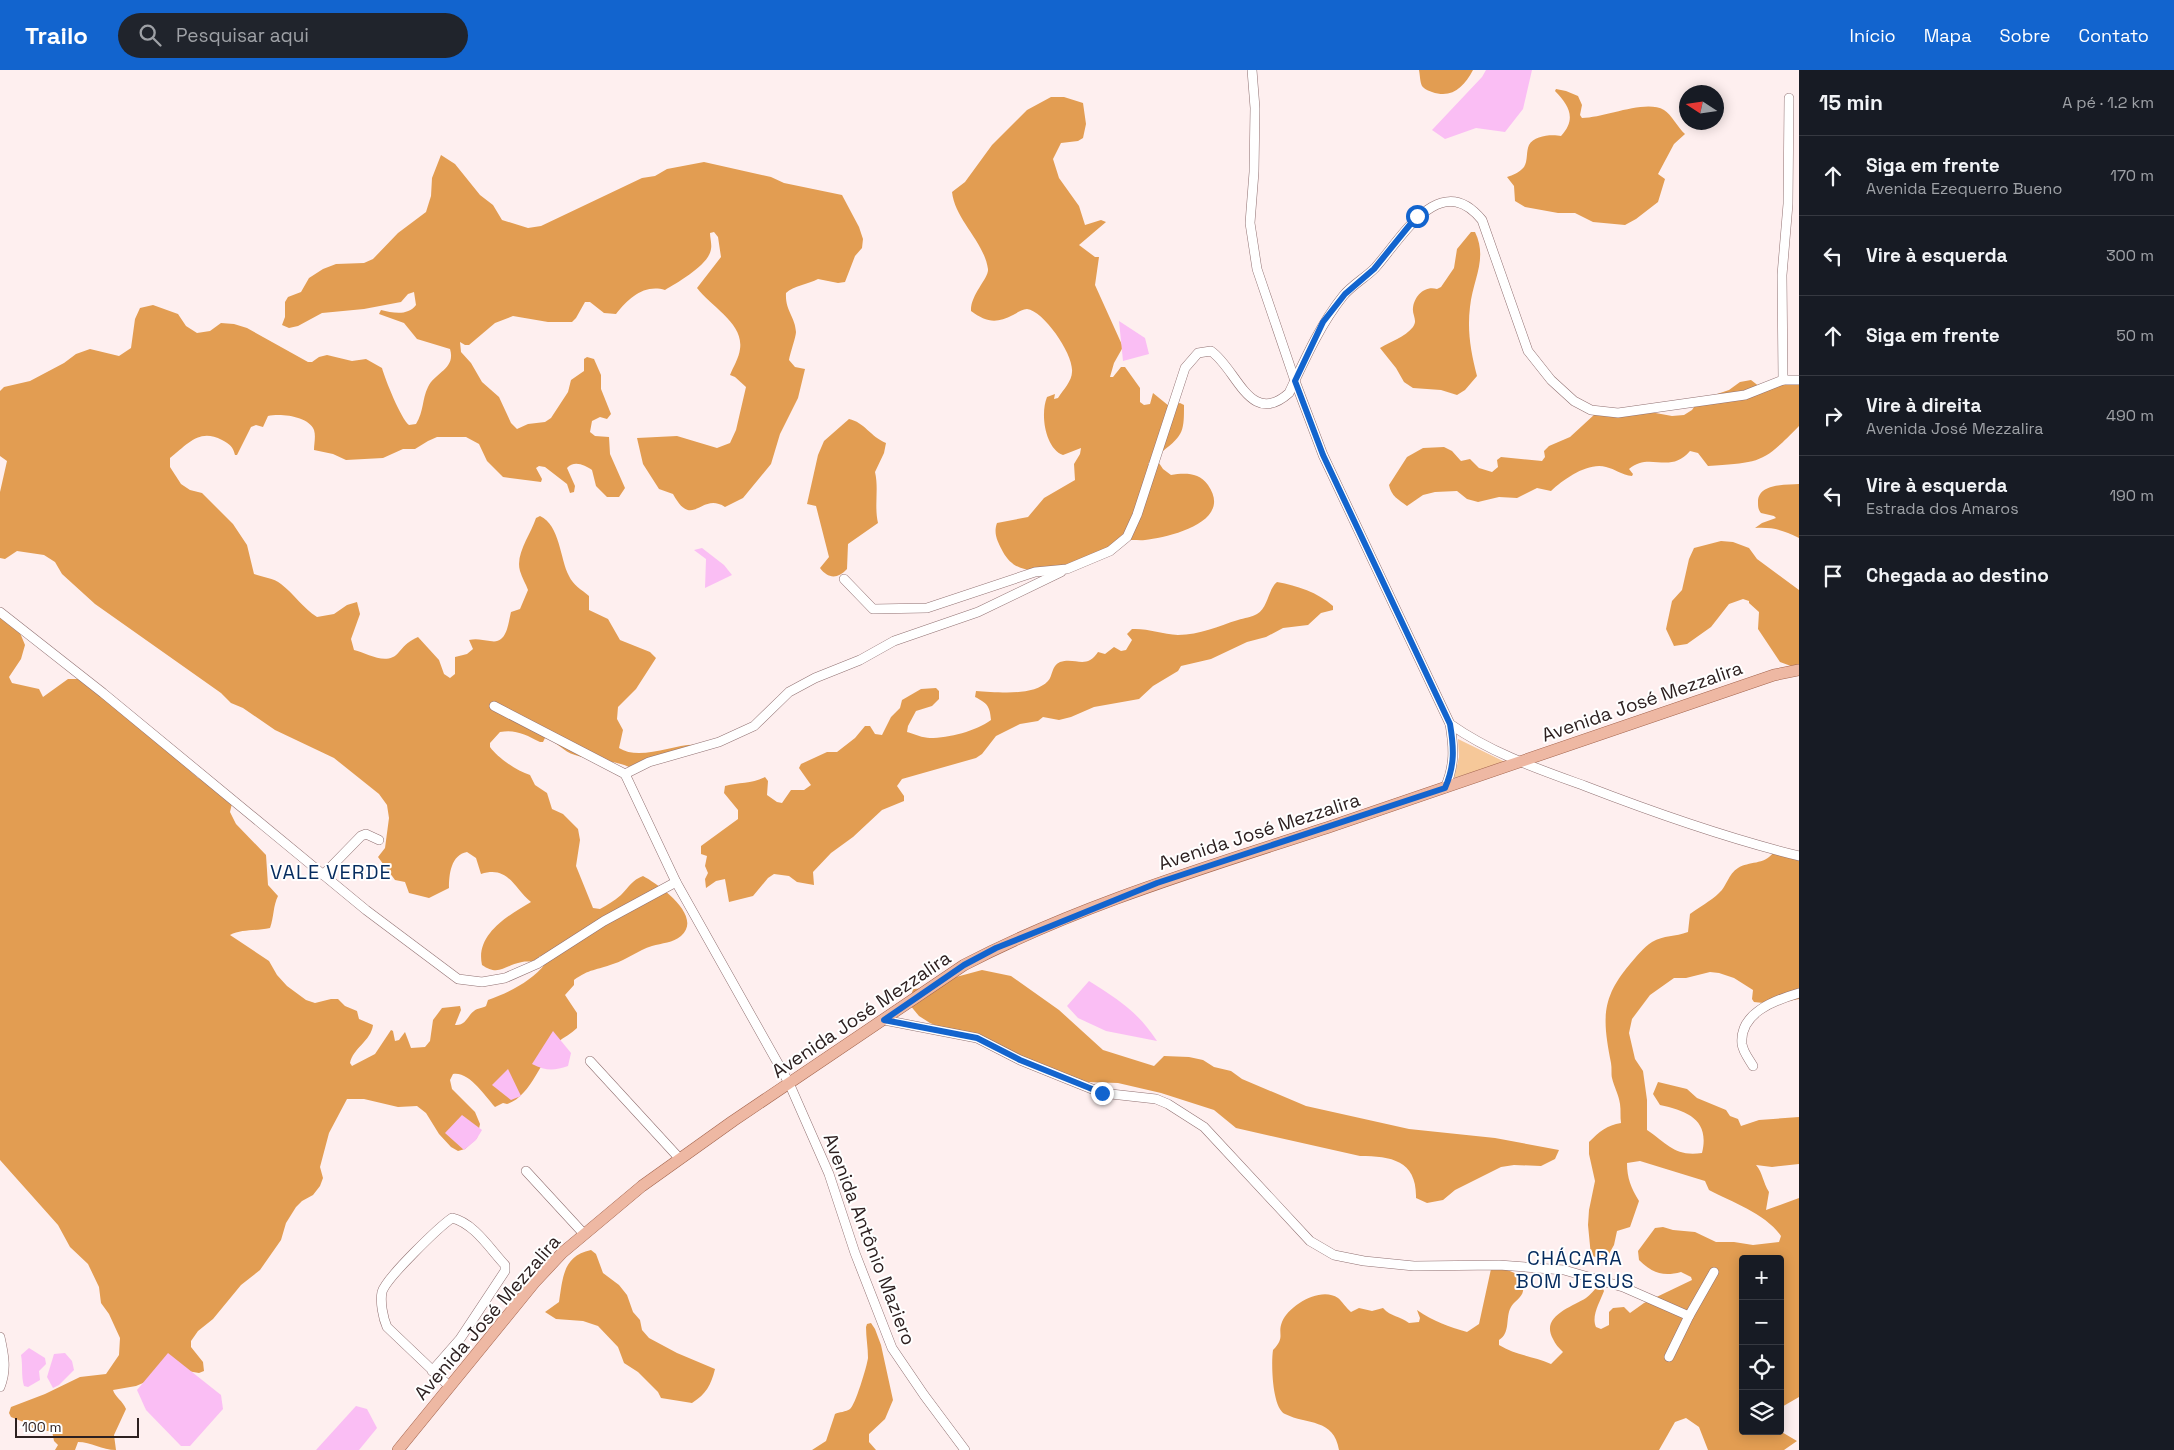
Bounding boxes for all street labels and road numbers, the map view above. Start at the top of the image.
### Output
street label: Avenida José Mezzalira [1538,655,1746,748]
street label: Avenida José Mezzalira [1155,787,1363,876]
street label: Avenida José Mezzalira [767,945,956,1084]
street label: Avenida Antônio Maziero [818,1130,922,1349]
street label: Avenida José Mezzalira [409,1230,566,1405]

